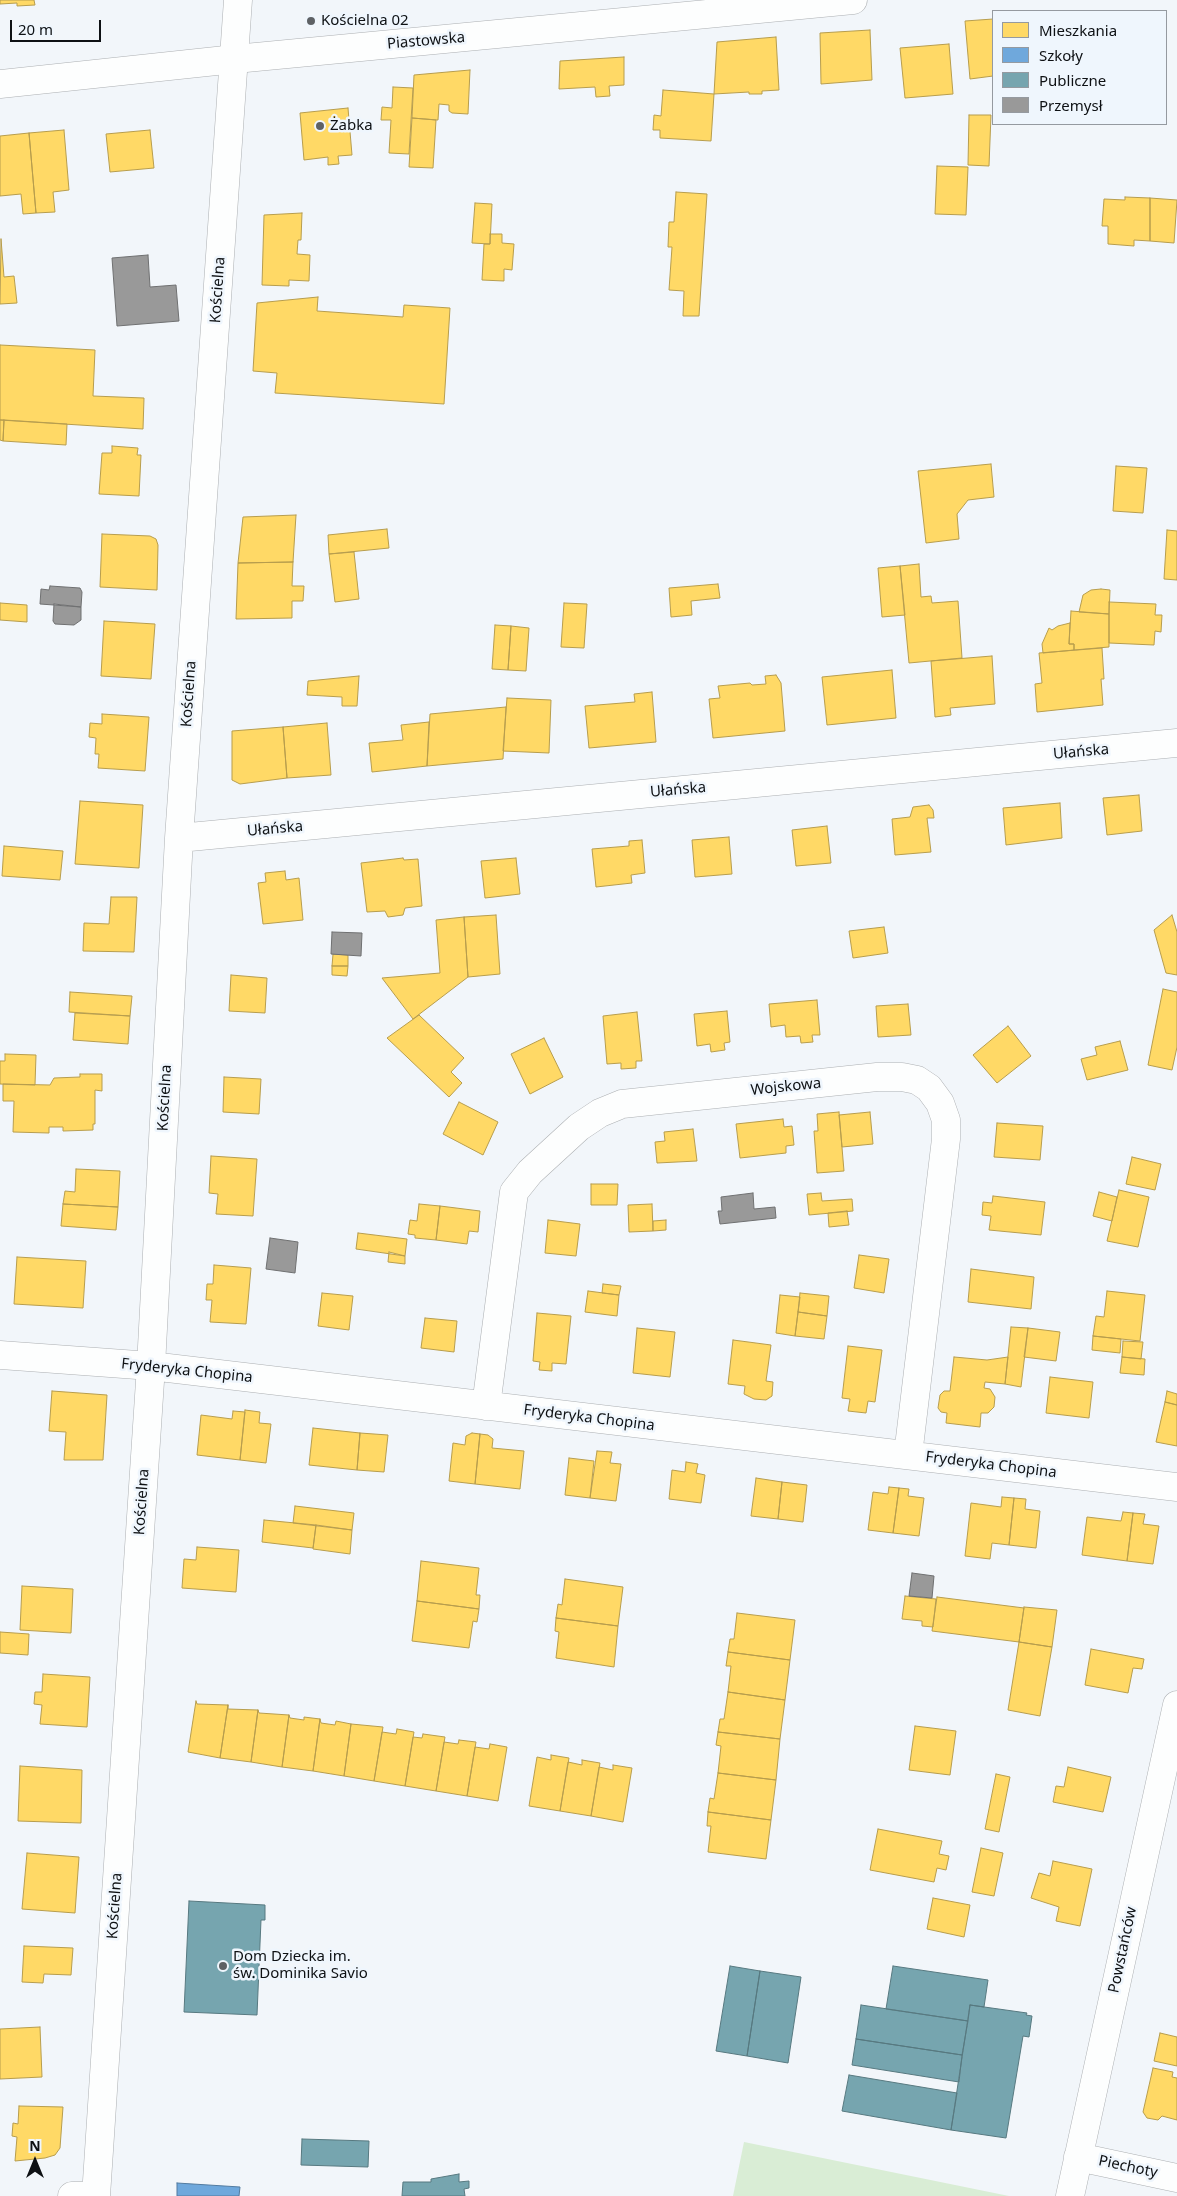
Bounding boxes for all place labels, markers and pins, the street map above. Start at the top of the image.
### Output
place label: Kościelna 02 [321,12,409,30]
marker: Kościelna 02 [305,15,317,27]
place label: Żabka [330,117,373,135]
marker: Żabka [314,120,326,132]
place label: Dom Dziecka im. św. Dominika Savio [233,1948,368,1983]
marker: Dom Dziecka im. św. Dominika Savio [217,1960,229,1972]

